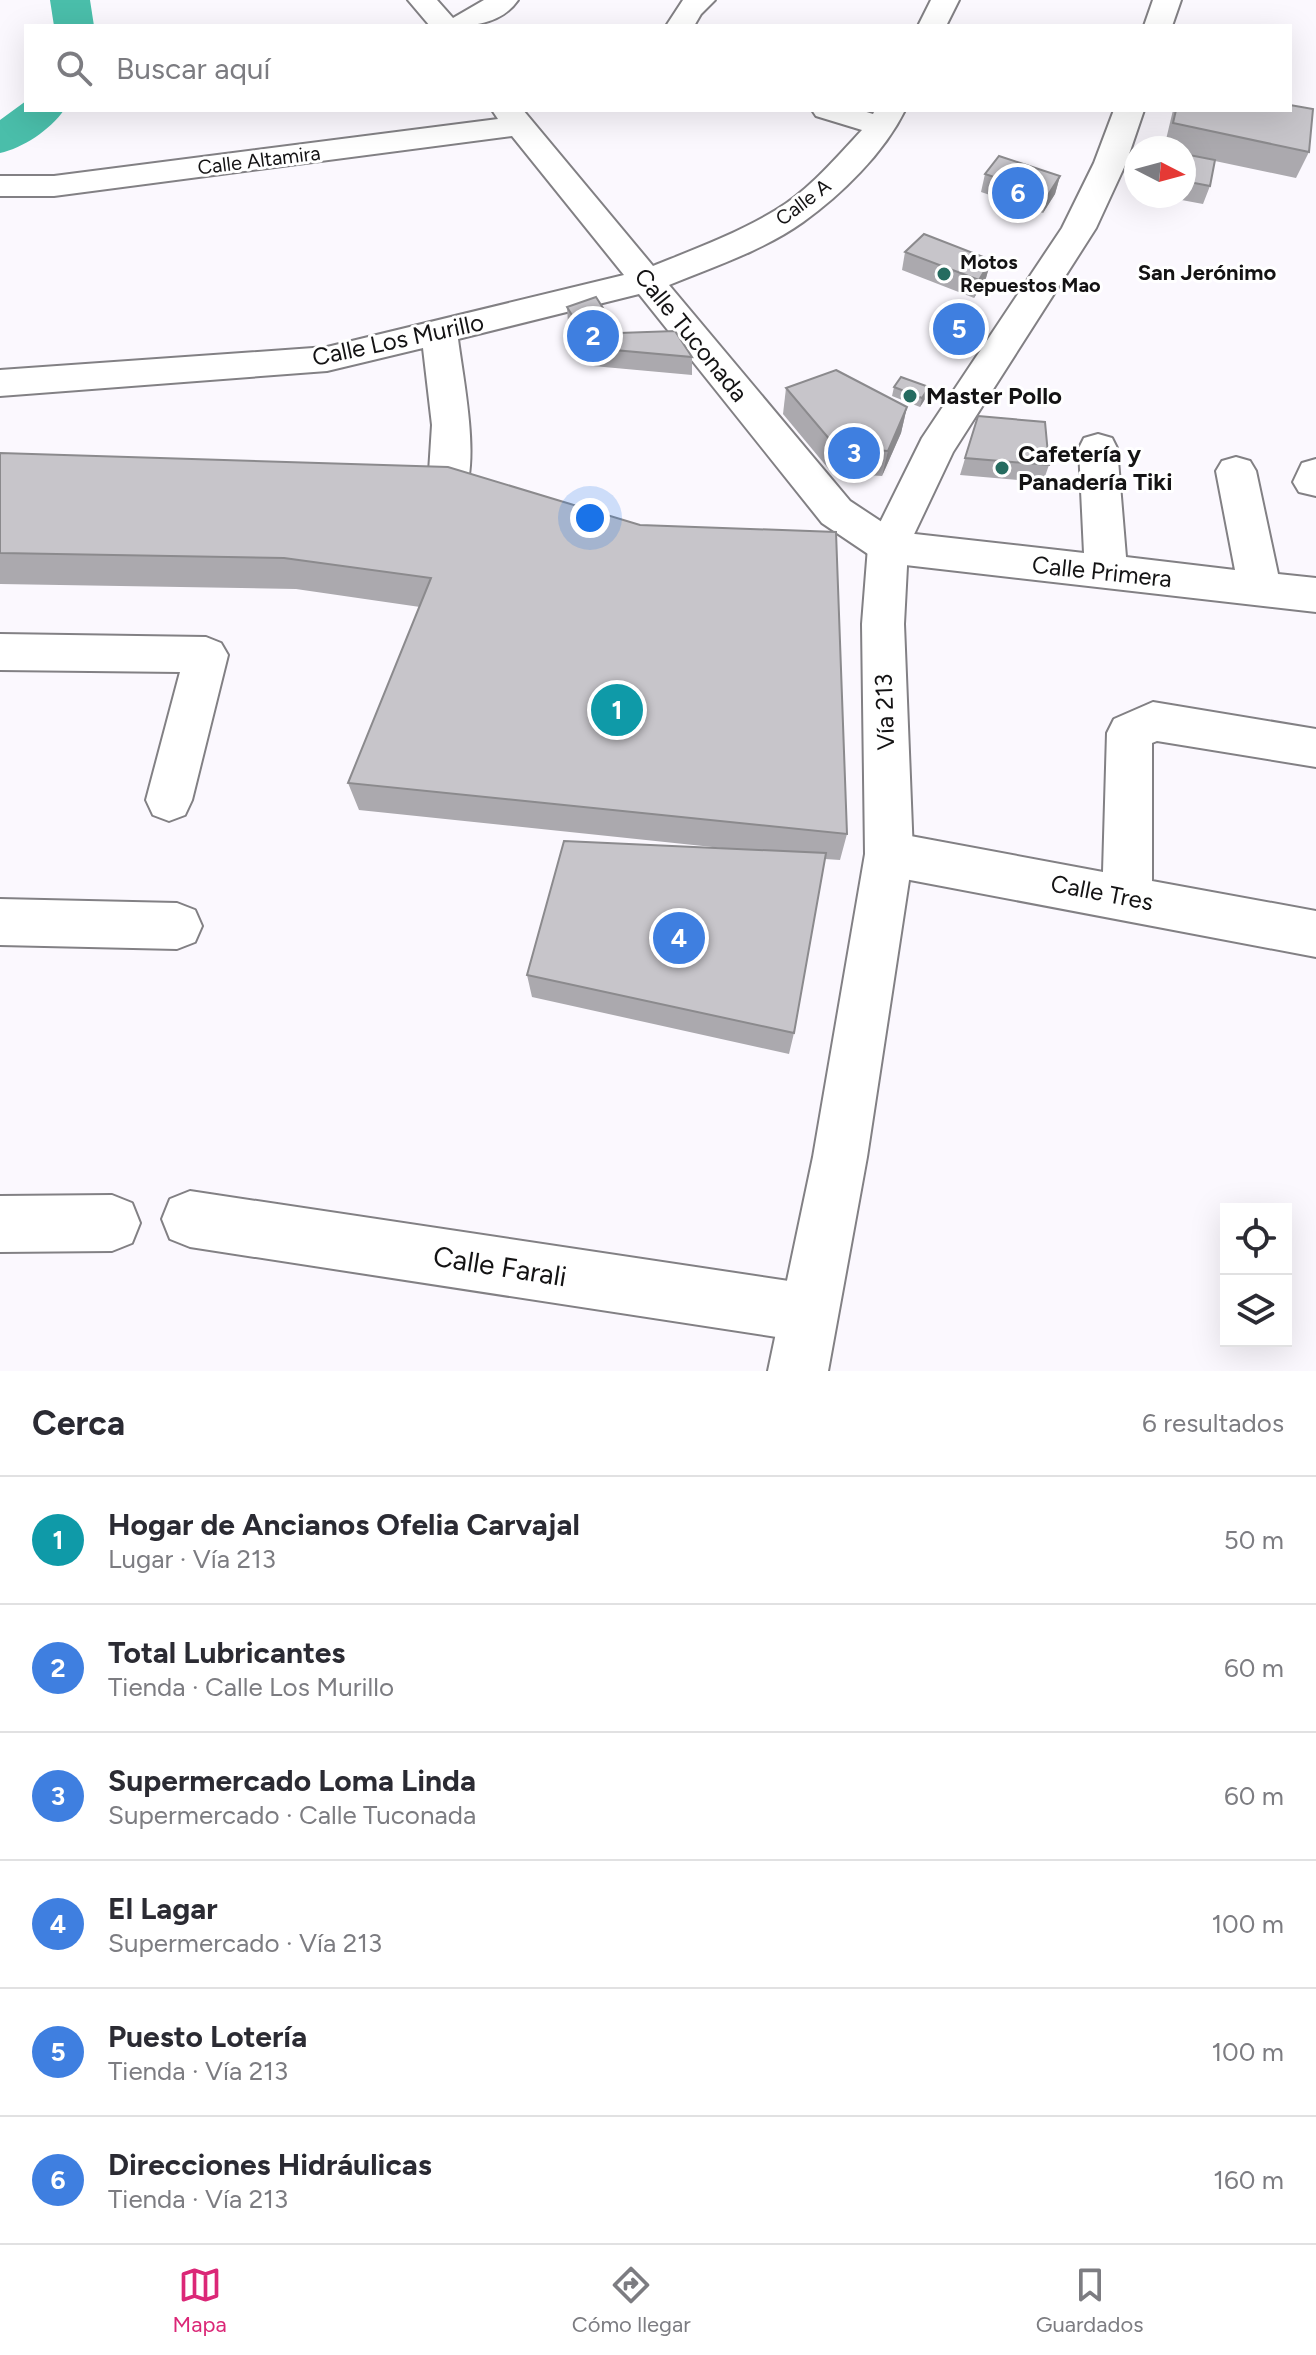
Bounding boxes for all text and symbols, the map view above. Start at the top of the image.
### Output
search box [24,24,1292,112]
icon: search [52,46,96,90]
text: Buscar aquí [116,50,270,87]
north arrow [1124,136,1196,208]
street label: Calle Altamira [196,141,322,179]
pin: 6 [992,163,1044,223]
street label: Calle A [771,173,836,230]
place label: Motos Repuestos Mao [960,250,1101,297]
district label: San Jerónimo [1138,259,1276,286]
street label: Calle Tuconada [629,262,754,407]
marker: Motos Repuestos Mao [935,265,953,283]
pin: 5 [933,299,985,359]
pin: 2 [567,306,619,366]
street label: Calle Los Murillo [310,307,486,372]
place label: Master Pollo [926,381,1062,410]
marker: Master Pollo [901,387,919,405]
pin: 3 [828,423,880,483]
place label: Cafetería y Panadería Tiki [1018,439,1172,496]
marker: Cafetería y Panadería Tiki [993,459,1011,477]
your location [570,498,610,538]
street label: Calle Primera [1031,550,1173,593]
street label: Vía 213 [869,673,900,751]
pin: 1 [591,680,643,740]
street label: Calle Tres [1048,868,1156,917]
pin: 4 [653,908,705,968]
map controls [1220,1203,1292,1347]
button: locate [1220,1203,1292,1275]
street label: Calle Farali [431,1239,569,1293]
button: layers [1220,1275,1292,1347]
text: Cerca [32,1403,125,1444]
text: 6 resultados [1142,1407,1284,1439]
text: Hogar de Ancianos Ofelia Carvajal [108,1506,580,1543]
text: 1 [53,1524,63,1556]
text: 50 m [1224,1524,1284,1556]
text: Lugar · Vía 213 [108,1543,276,1575]
text: Total Lubricantes [108,1634,345,1671]
text: 2 [50,1652,66,1684]
text: 60 m [1224,1652,1284,1684]
text: Tienda · Calle Los Murillo [108,1671,394,1703]
text: Supermercado Loma Linda [108,1762,476,1799]
text: 3 [51,1780,65,1812]
text: 60 m [1224,1780,1284,1812]
text: Supermercado · Calle Tuconada [108,1799,476,1831]
text: El Lagar [108,1890,218,1927]
text: 4 [50,1908,66,1940]
text: 100 m [1211,1908,1284,1940]
text: Supermercado · Vía 213 [108,1927,382,1959]
text: Puesto Lotería [108,2018,307,2055]
text: 5 [50,2036,66,2068]
text: 100 m [1211,2036,1284,2068]
text: Tienda · Vía 213 [108,2055,288,2087]
text: Direcciones Hidráulicas [108,2146,432,2183]
text: 6 [50,2164,66,2196]
text: 160 m [1213,2164,1284,2196]
text: Tienda · Vía 213 [108,2183,288,2215]
tab: Mapa [173,2263,227,2338]
tab: Cómo llegar [572,2263,691,2338]
tab: Guardados [1036,2263,1143,2338]

